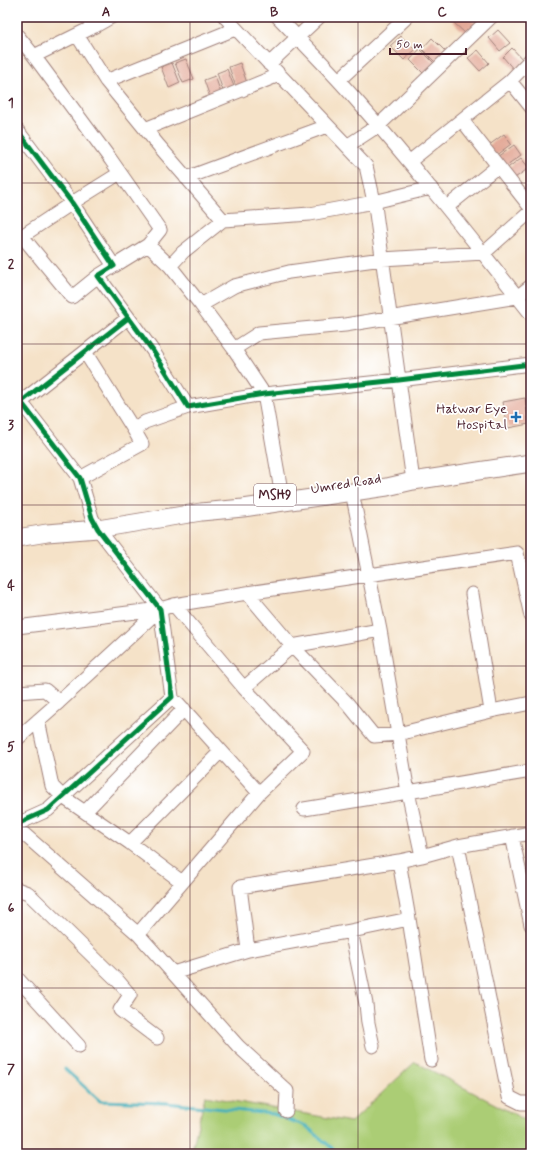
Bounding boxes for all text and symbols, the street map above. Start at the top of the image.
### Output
text: A [102,4,110,21]
text: B [270,4,279,21]
text: C [437,4,447,21]
scale bar [390,30,466,56]
text: 50 m [396,37,423,53]
text: 1 [8,95,14,112]
text: 2 [8,256,15,273]
place label: Hatwar Eye Hospital [436,400,507,434]
marker: Hatwar Eye Hospital [510,411,522,423]
text: 3 [8,417,14,434]
street label: Umred Road [309,470,383,498]
road number: MSH9 [254,484,296,506]
text: 4 [7,578,15,595]
text: 5 [7,739,15,756]
text: 6 [8,900,15,917]
text: 7 [7,1061,15,1078]

